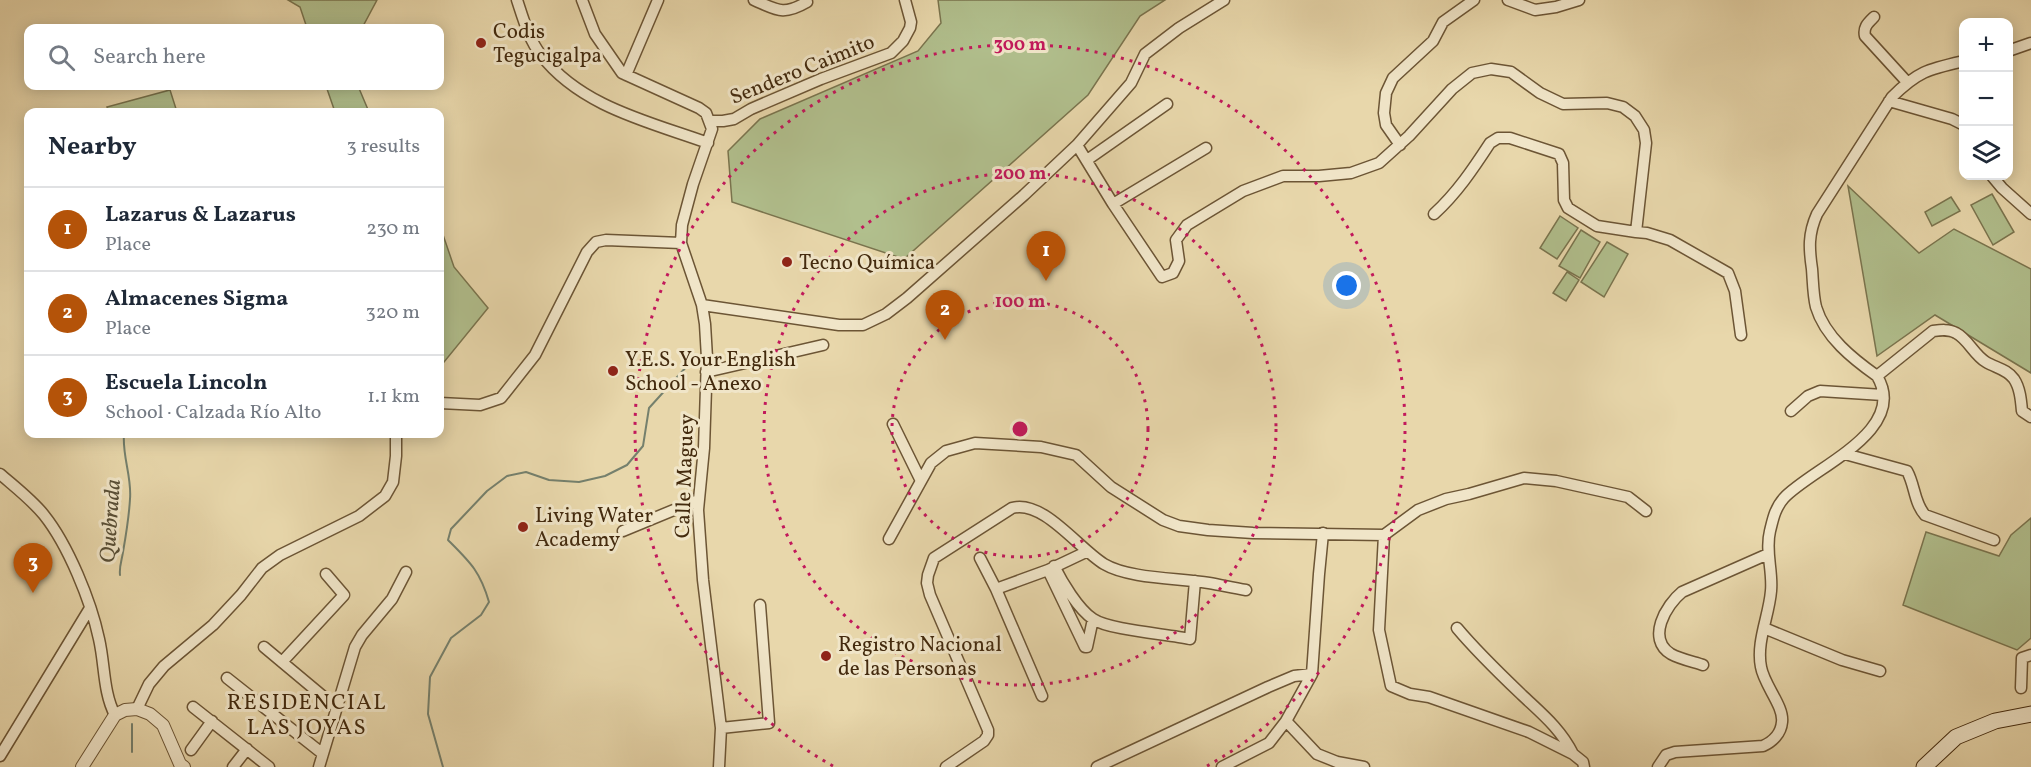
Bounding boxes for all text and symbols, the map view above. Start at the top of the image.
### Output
place label: Codis Tegucigalpa [493,18,602,71]
map controls [1959,18,2013,180]
button: + [1959,18,2013,72]
search box [24,24,444,90]
street label: Sendero Caimito [726,28,879,113]
text: 300 m [994,33,1046,58]
marker: Codis Tegucigalpa [474,36,488,50]
icon: search [45,41,78,74]
text: Search here [93,42,206,73]
button: − [1959,72,2013,126]
button: layers [1959,126,2013,180]
text: Nearby [48,129,137,165]
text: 3 results [346,133,420,161]
text: 200 m [994,162,1046,187]
text: Lazarus & Lazarus [105,200,296,231]
text: 1 [63,215,72,243]
text: 230 m [366,215,420,243]
text: Place [105,231,151,259]
pin: 1 [1026,232,1066,281]
place label: Tecno Química [799,249,935,278]
marker: Tecno Química [780,255,794,269]
your location [1332,271,1361,300]
text: Almacenes Sigma [105,284,288,315]
pin: 2 [926,290,964,340]
text: 100 m [995,290,1045,315]
text: 2 [62,299,73,327]
text: 320 m [365,299,420,327]
text: Place [105,315,151,343]
place label: Y.E.S. Your English School - Anexo [625,346,796,399]
marker: Y.E.S. Your English School - Anexo [606,364,620,378]
text: Escuela Lincoln [105,368,268,399]
text: 3 [62,383,73,411]
text: 1.1 km [367,383,420,411]
text: School · Calzada Río Alto [105,399,321,427]
street label: Calle Maguey [669,413,702,539]
centre of rings [1010,419,1030,439]
water label: Quebrada [93,478,130,564]
place label: Living Water Academy [535,502,653,555]
marker: Living Water Academy [516,520,530,534]
pin: 3 [14,544,52,593]
place label: Registro Nacional de las Personas [838,631,1002,684]
marker: Registro Nacional de las Personas [819,649,833,663]
district label: RESIDENCIAL LAS JOYAS [227,688,387,744]

